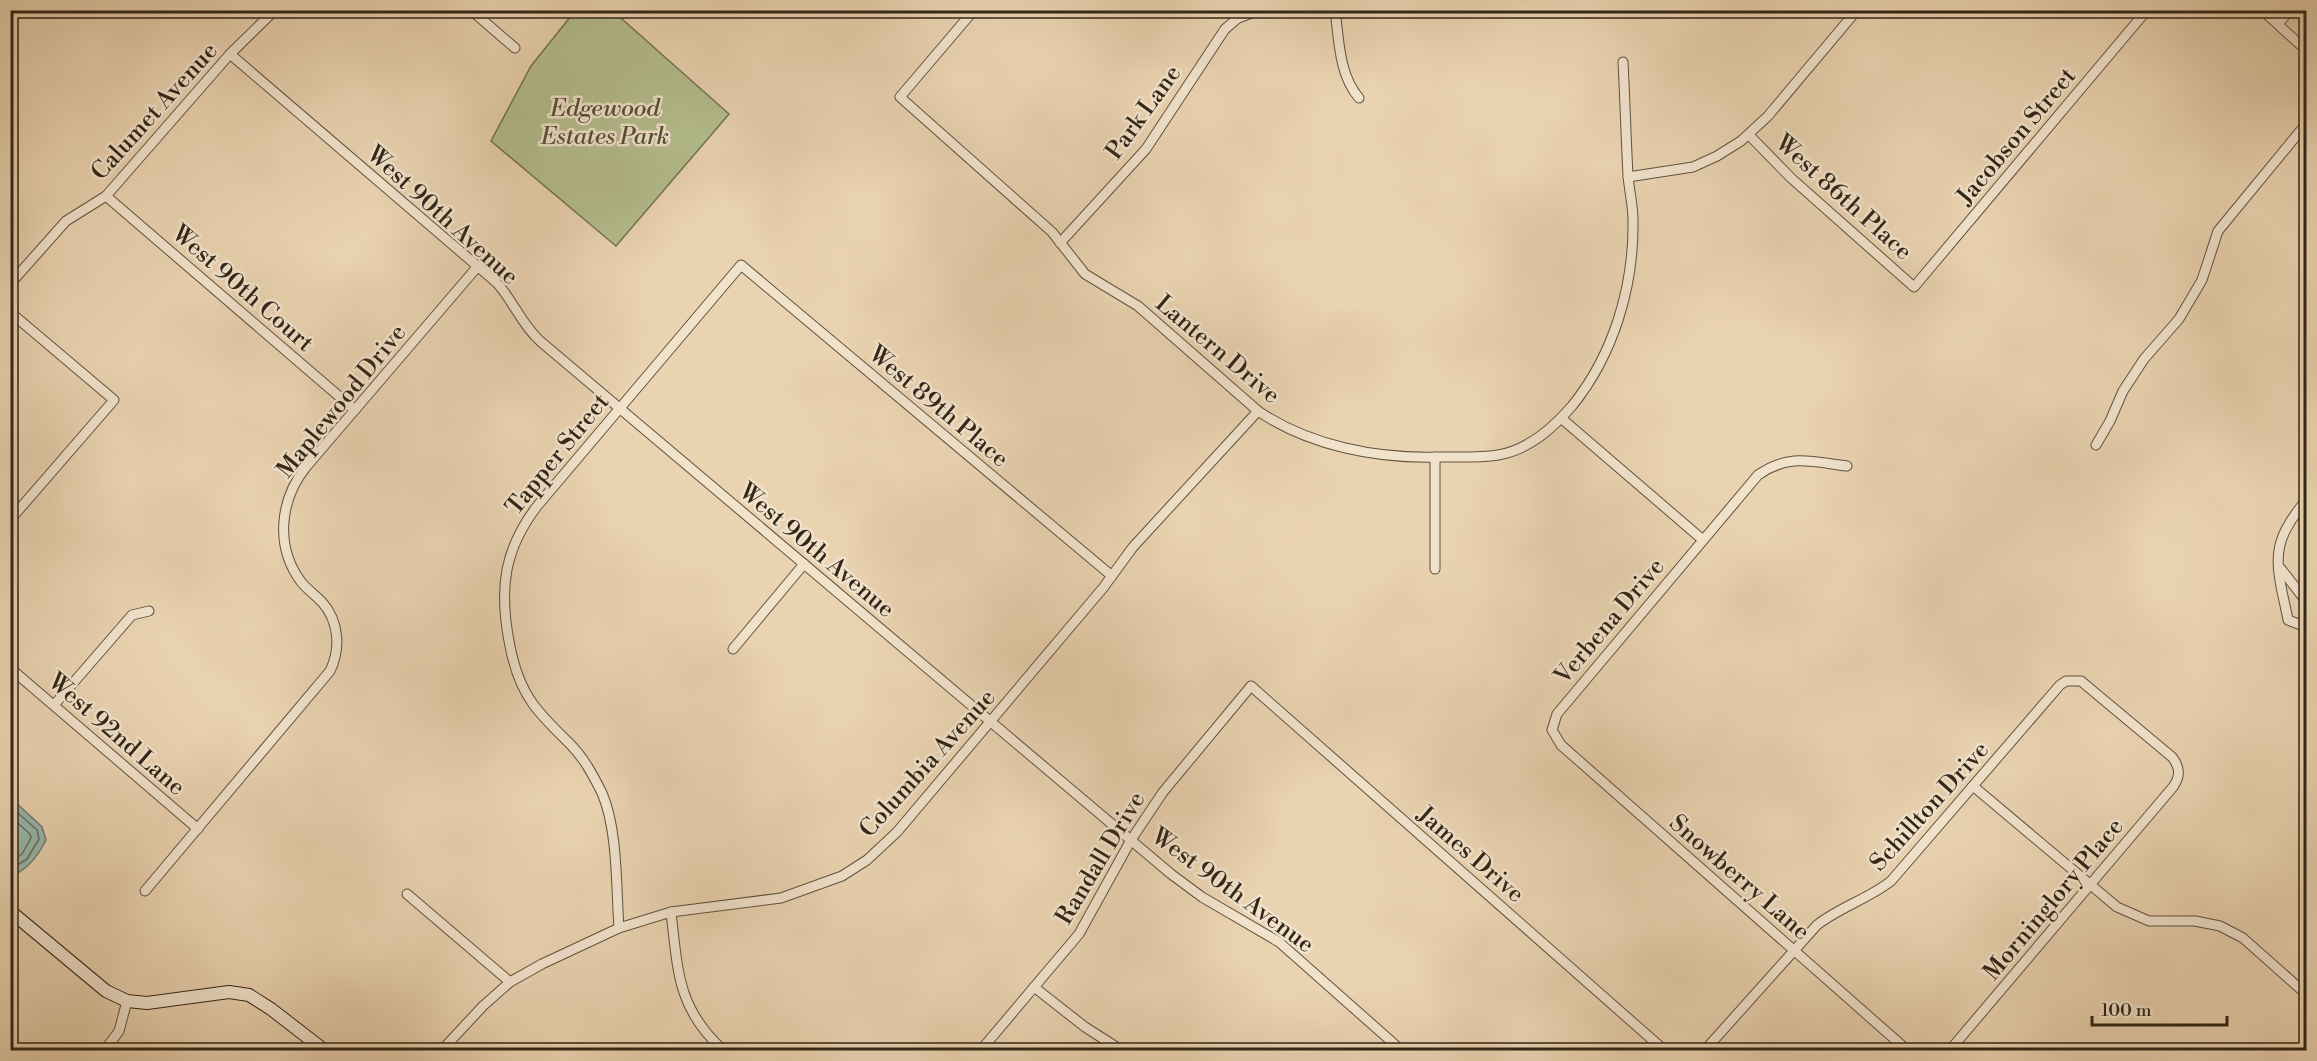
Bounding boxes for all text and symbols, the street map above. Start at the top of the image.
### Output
street label: Calumet Avenue [85,37,224,187]
street label: Park Lane [1100,60,1188,166]
street label: Jacobson Street [1950,61,2083,212]
park label: Edgewood Estates Park [540,94,669,152]
street label: West 86th Place [1768,128,1918,267]
street label: West 90th Avenue [359,139,524,292]
street label: West 90th Court [165,218,320,359]
street label: Lantern Drive [1149,289,1286,411]
street label: Maplewood Drive [271,319,413,485]
street label: West 89th Place [861,339,1015,474]
street label: Tapper Street [500,387,616,522]
street label: West 90th Avenue [732,476,900,625]
street label: Verbena Drive [1548,552,1671,692]
street label: West 92nd Lane [41,666,191,803]
street label: Columbia Avenue [853,683,1002,844]
street label: Schillton Drive [1864,736,1996,878]
street label: Randall Drive [1049,787,1152,930]
street label: James Drive [1410,799,1530,909]
street label: Snowberry Lane [1663,809,1816,947]
street label: Morninglory Place [1977,812,2130,987]
street label: West 90th Avenue [1144,821,1320,960]
scale bar [2092,989,2227,1027]
text: 100 m [2101,999,2152,1022]

